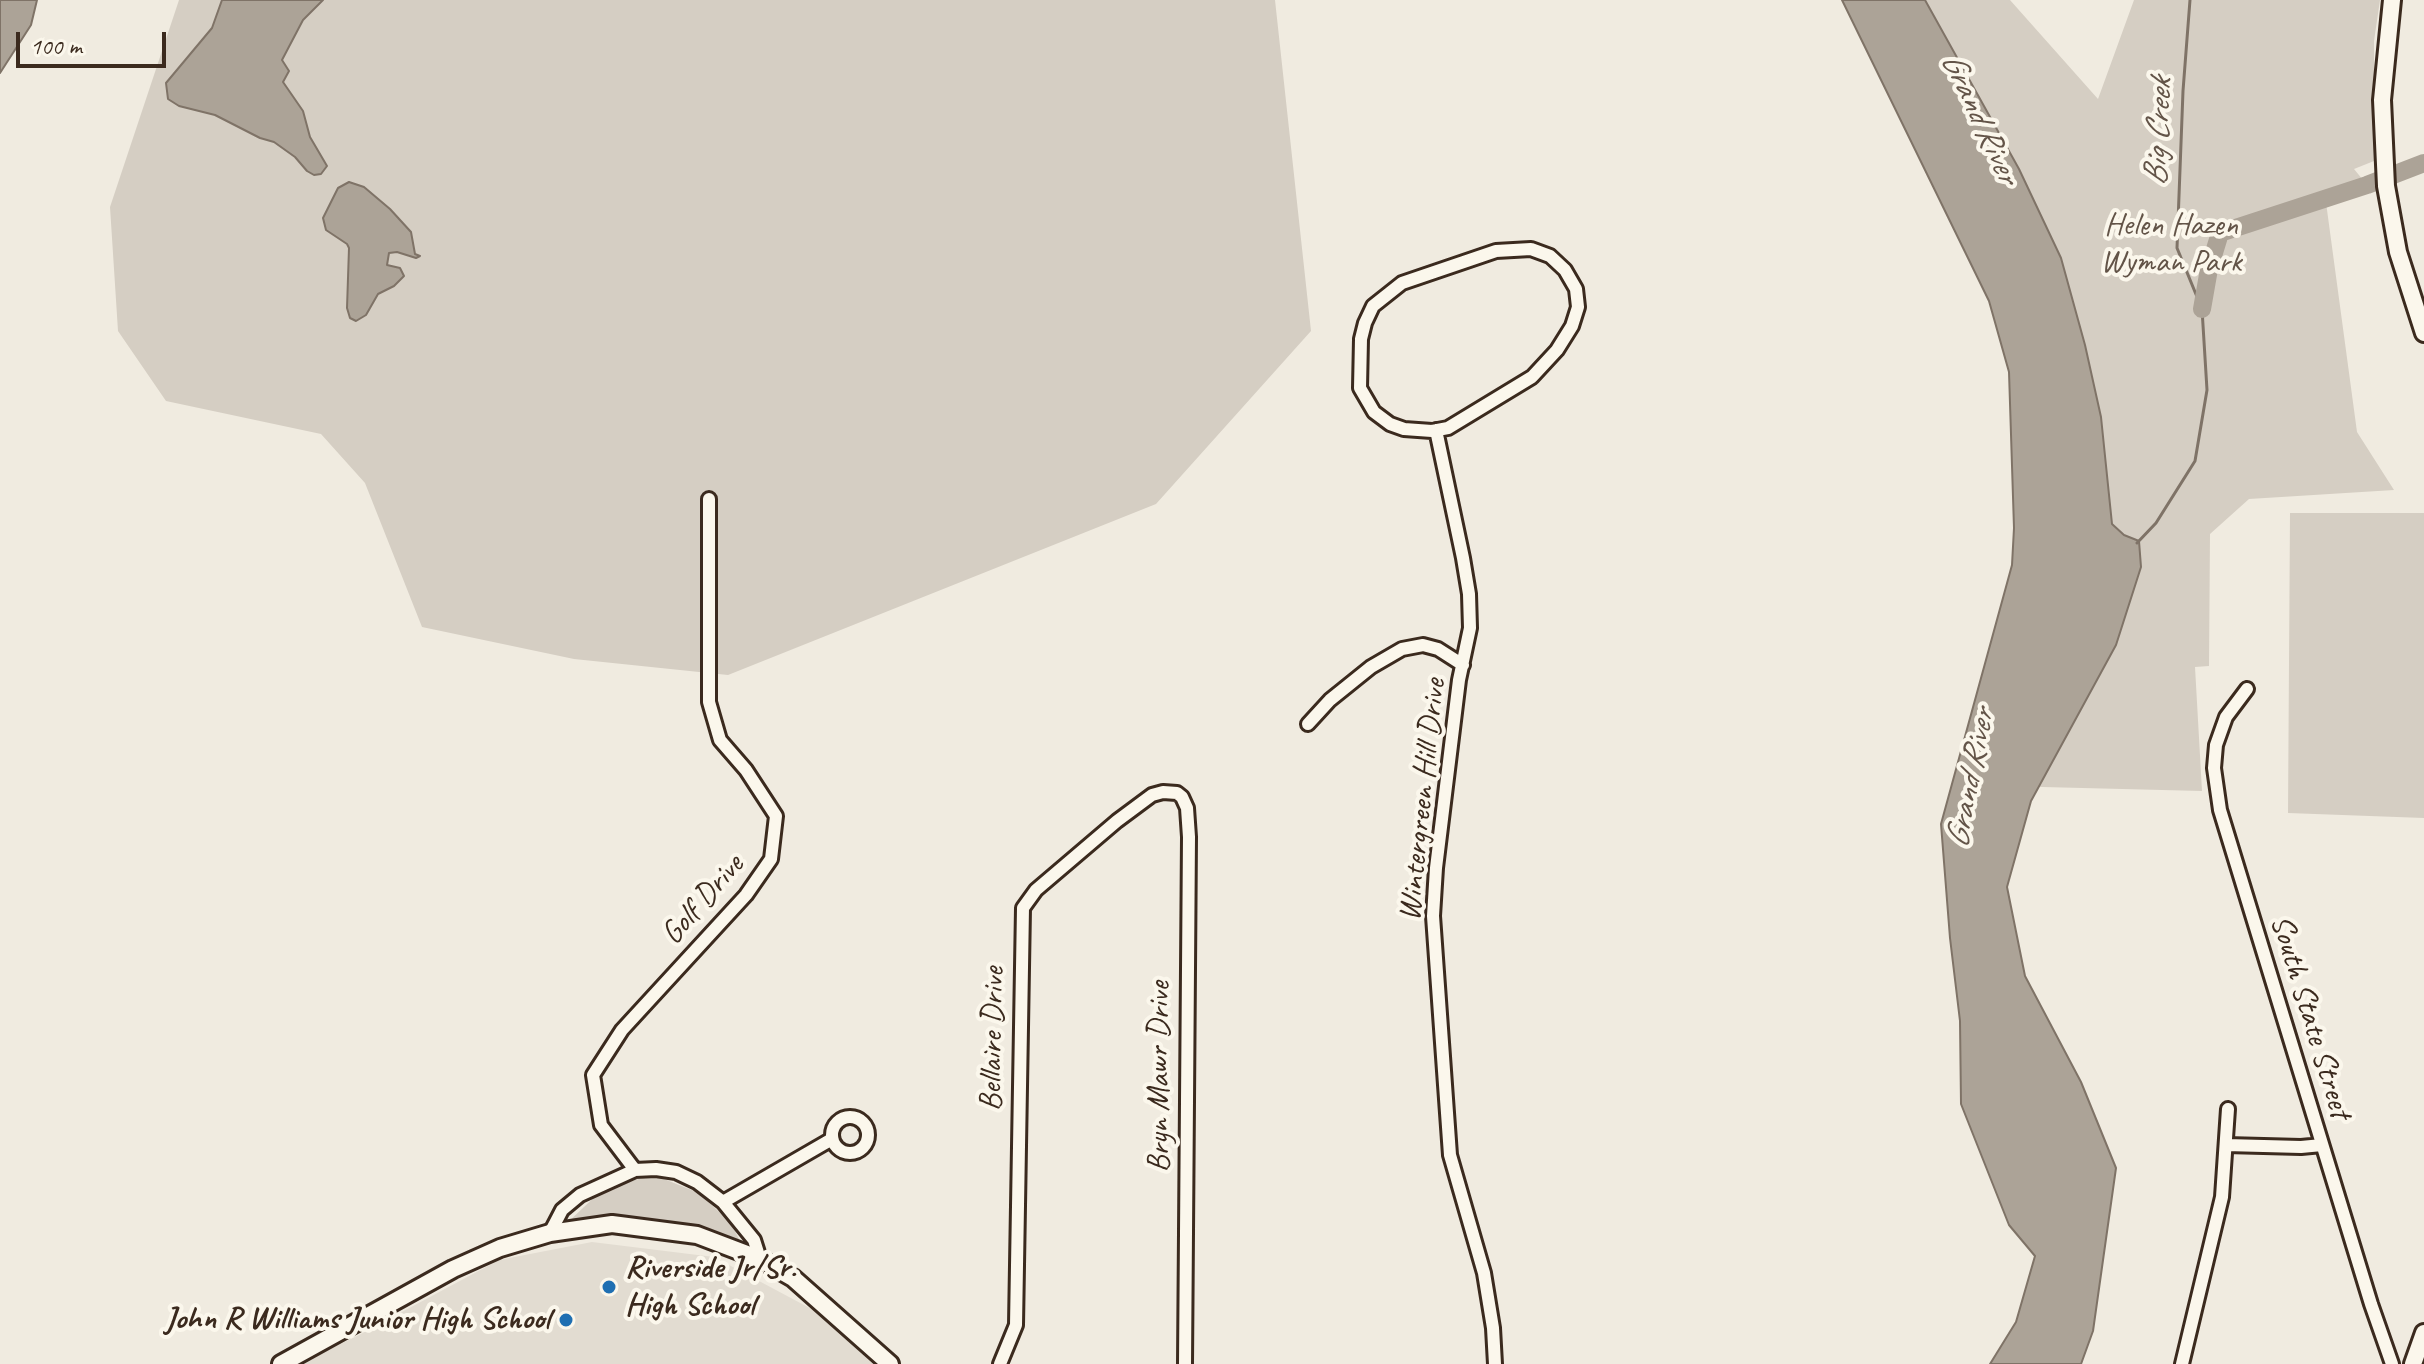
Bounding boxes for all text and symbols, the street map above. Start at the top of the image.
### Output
scale bar [20,16,170,66]
text: 100 m [30,31,82,61]
water label: Grand River [1931,46,2027,190]
water label: Big Creek [2136,77,2182,187]
park label: Helen Hazen Wyman Park [2100,207,2242,282]
street label: Wintergreen Hill Drive [1391,677,1455,923]
water label: Grand River [1938,706,2004,852]
street label: Golf Drive [653,847,753,953]
street label: South State Street [2261,911,2359,1123]
street label: Bellaire Drive [973,967,1013,1111]
street label: Bryn Mawr Drive [1141,981,1179,1173]
place label: Riverside Jr/Sr. High School [625,1250,796,1325]
marker: Riverside Jr/Sr. High School [600,1278,618,1296]
place label: John R Williams Junior High School [165,1301,550,1339]
marker: John R Williams Junior High School [557,1311,575,1329]

